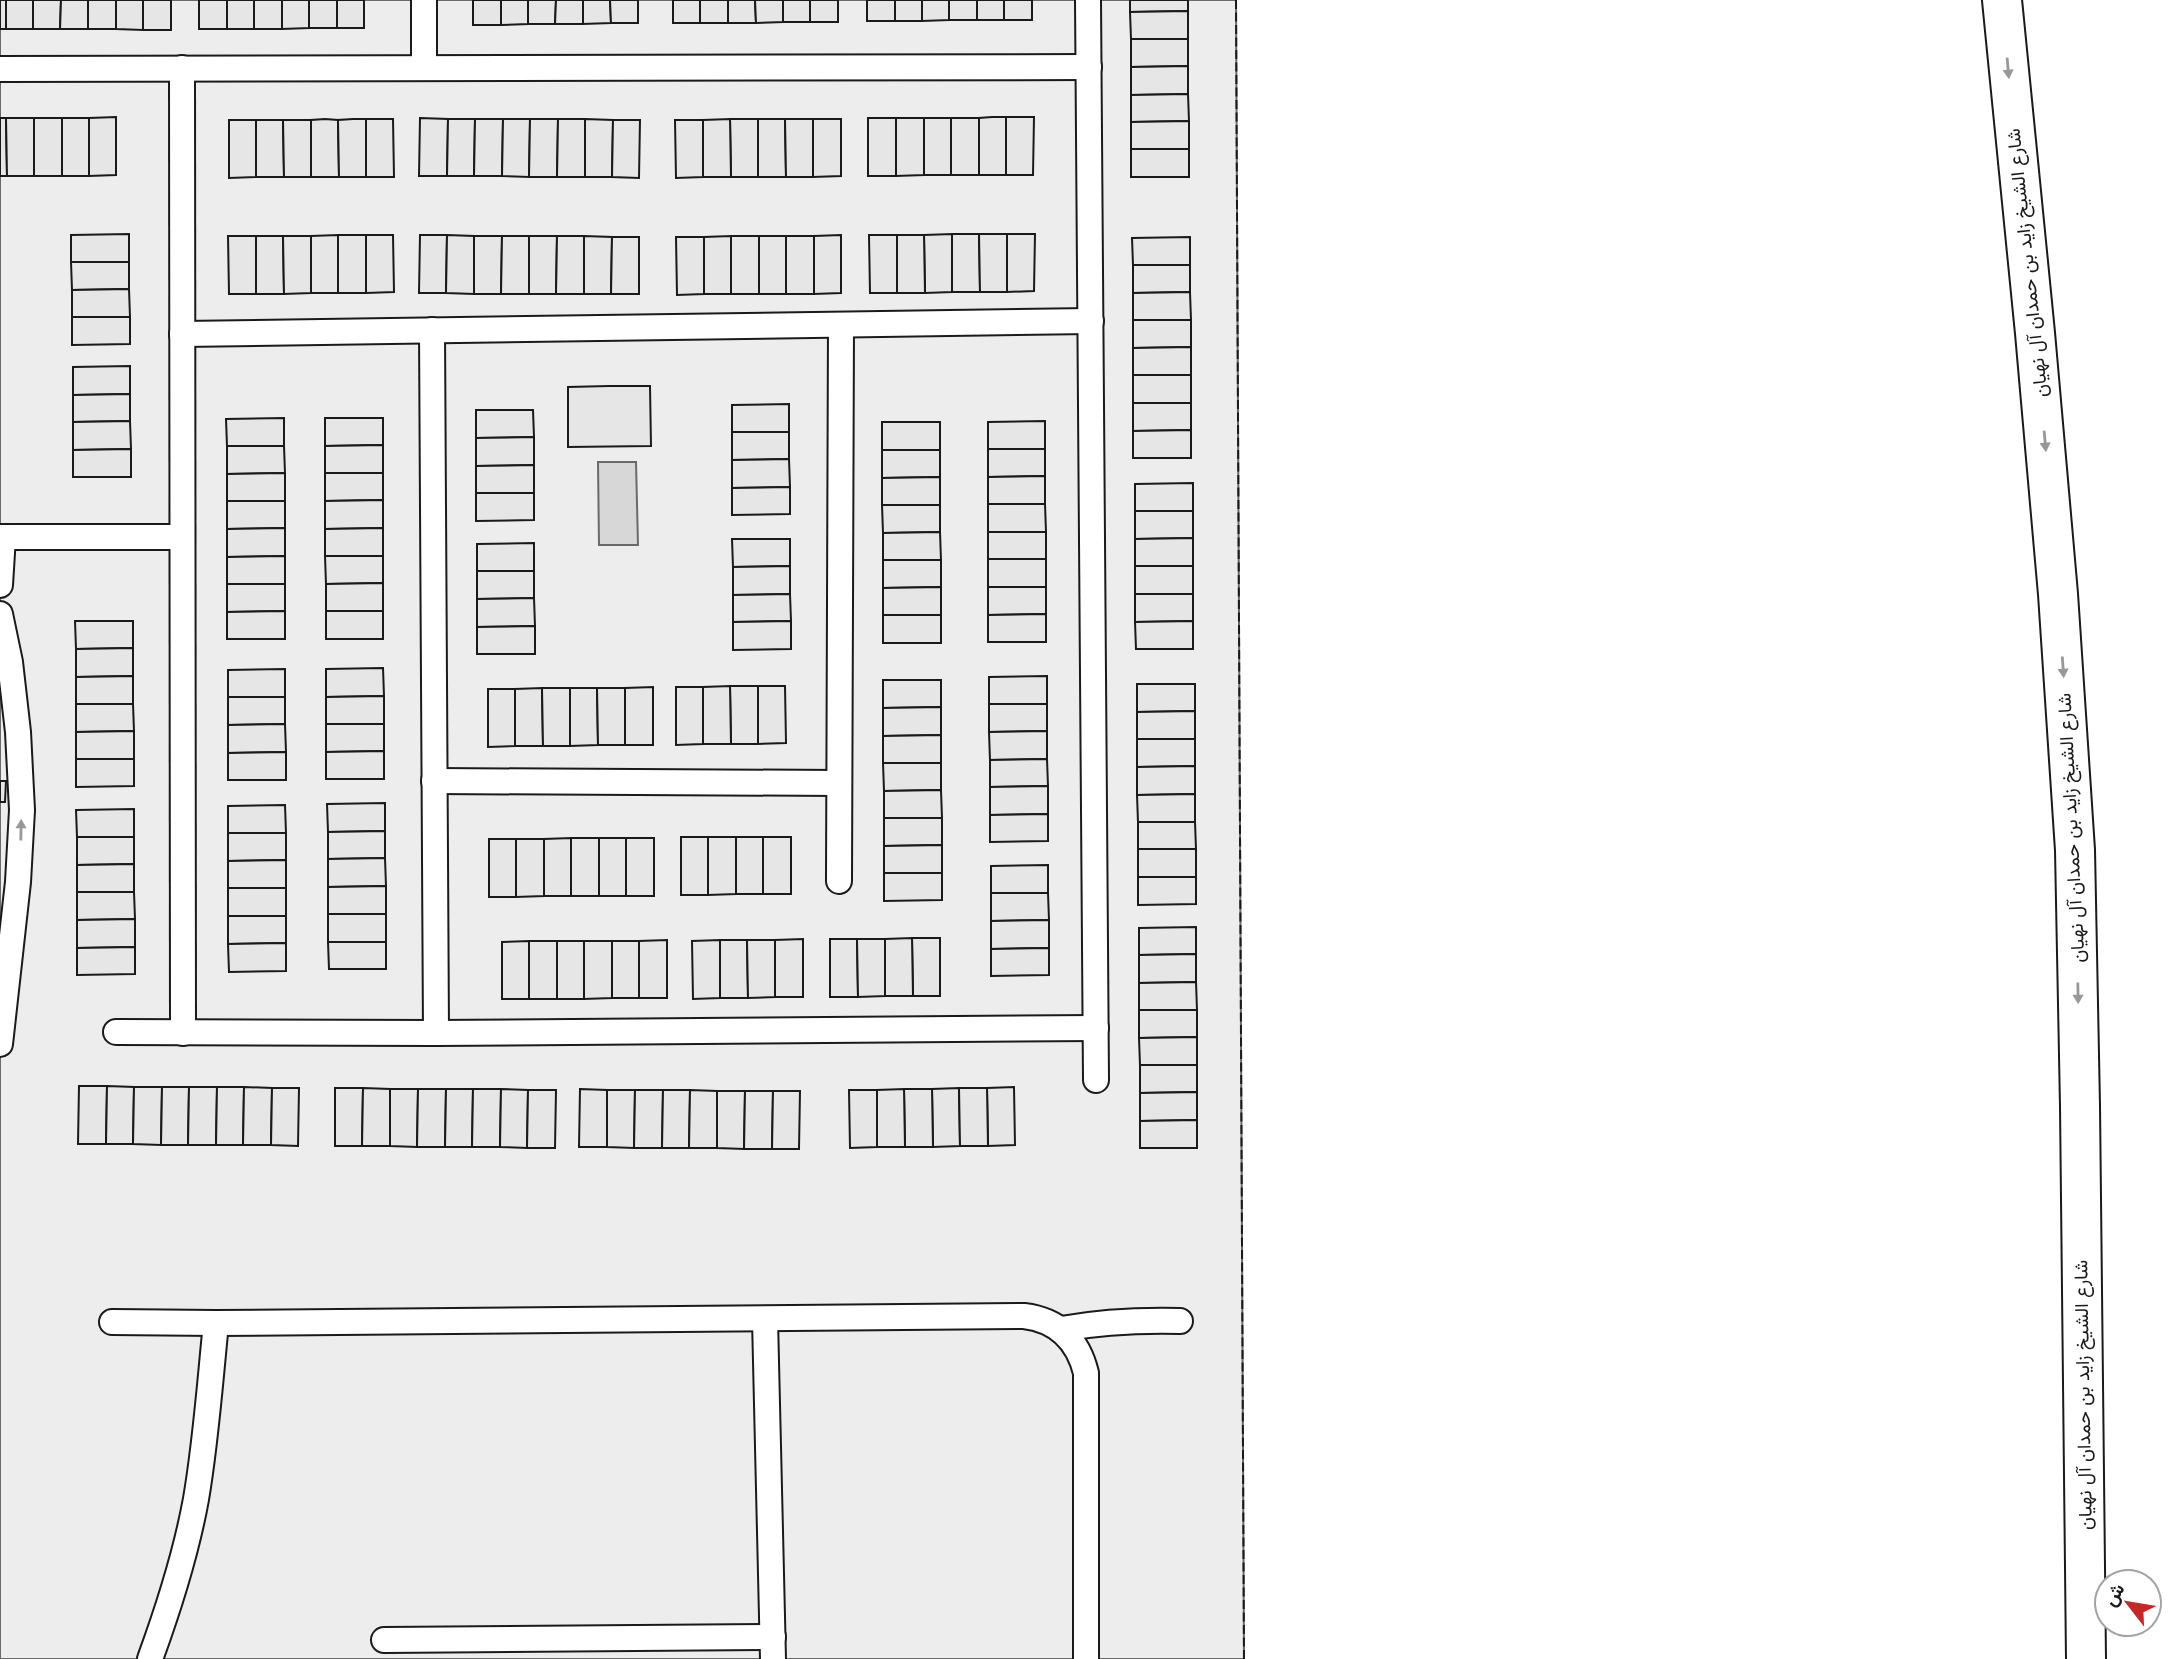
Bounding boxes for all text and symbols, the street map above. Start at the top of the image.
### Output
one-way arrow [2003,57,2014,79]
street label: شارع الشيخ زايد بن حمدان آل نهيان [2002,127,2055,398]
one-way arrow [2039,430,2050,452]
one-way arrow [2058,657,2069,679]
street label: شارع الشيخ زايد بن حمدان آل نهيان [2053,692,2092,963]
one-way arrow [16,819,27,841]
one-way arrow [2072,982,2084,1004]
street label: شارع الشيخ زايد بن حمدان آل نهيان [2070,1260,2099,1530]
north arrow [2093,1568,2163,1638]
text: ش [2099,1579,2130,1610]

